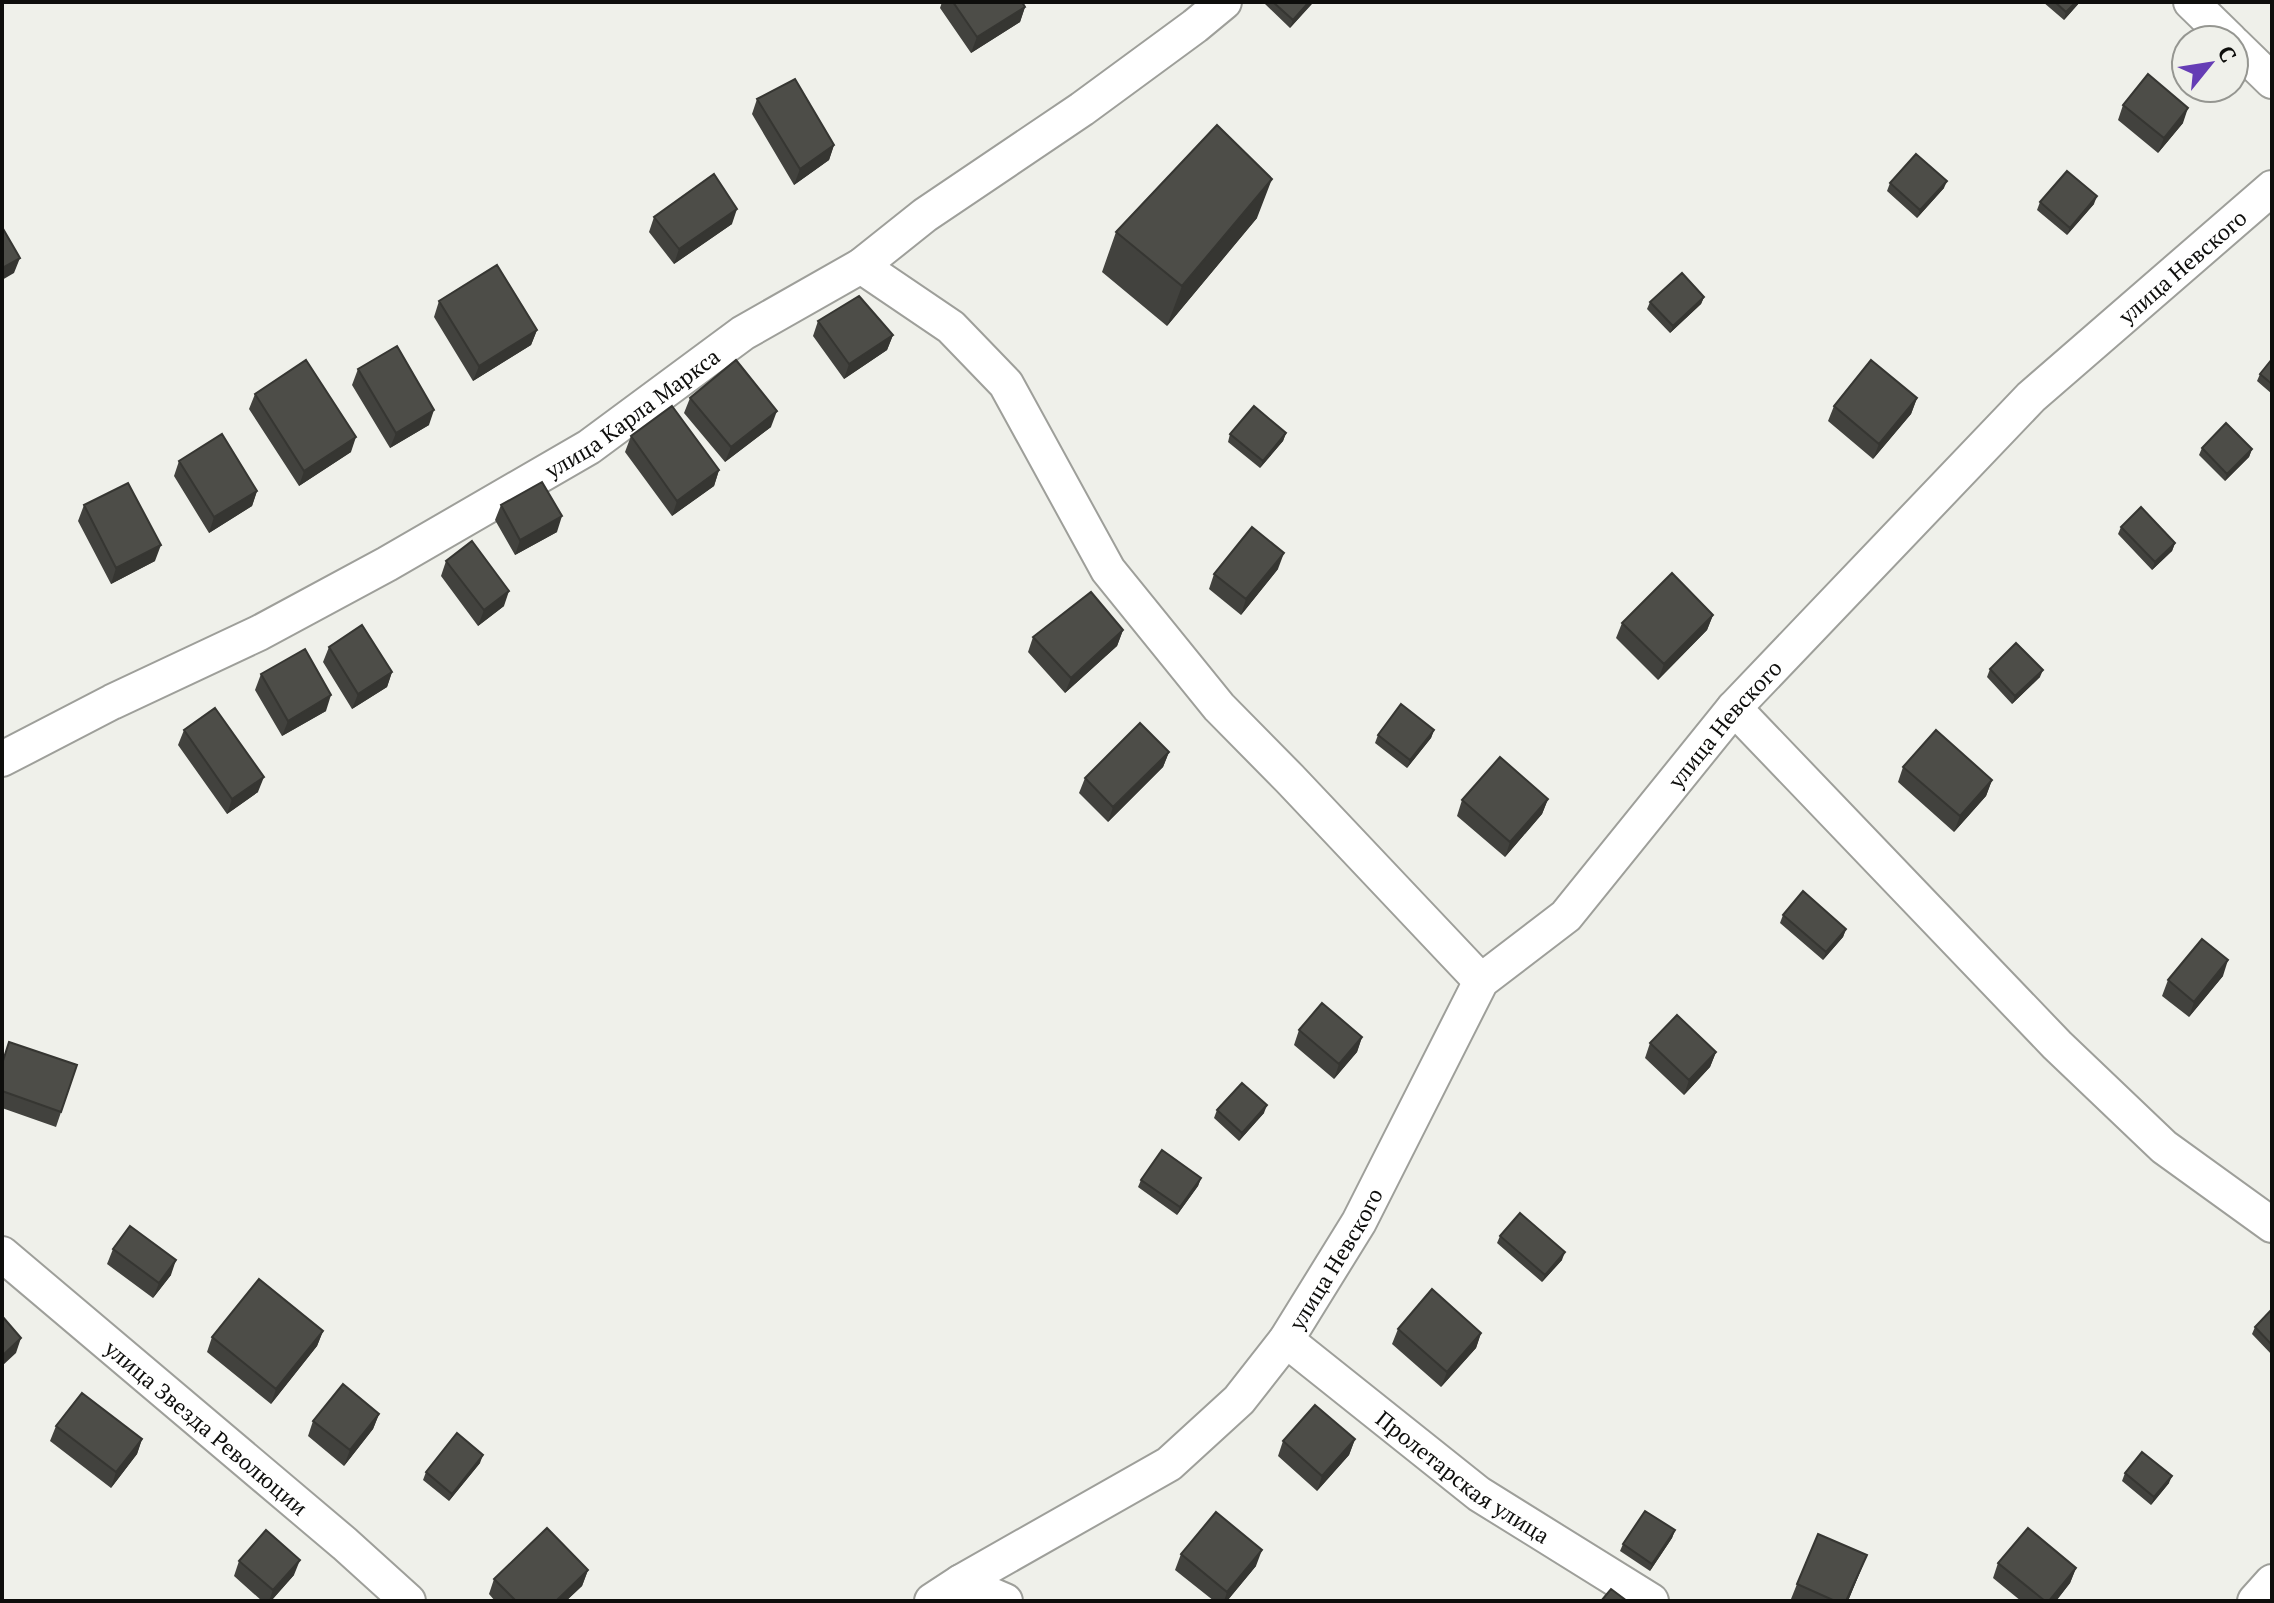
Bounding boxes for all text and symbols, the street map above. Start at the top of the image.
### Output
north arrow [2170,24,2250,104]
text: С [2212,40,2244,67]
street label: улица Невского [2111,203,2252,330]
street label: улица Карла Маркса [539,341,725,485]
street label: улица Невского [1660,653,1787,794]
street label: улица Невского [1281,1183,1388,1336]
street label: улица Звезда Революции [98,1332,314,1521]
street label: Пролетарская улица [1371,1403,1556,1549]

